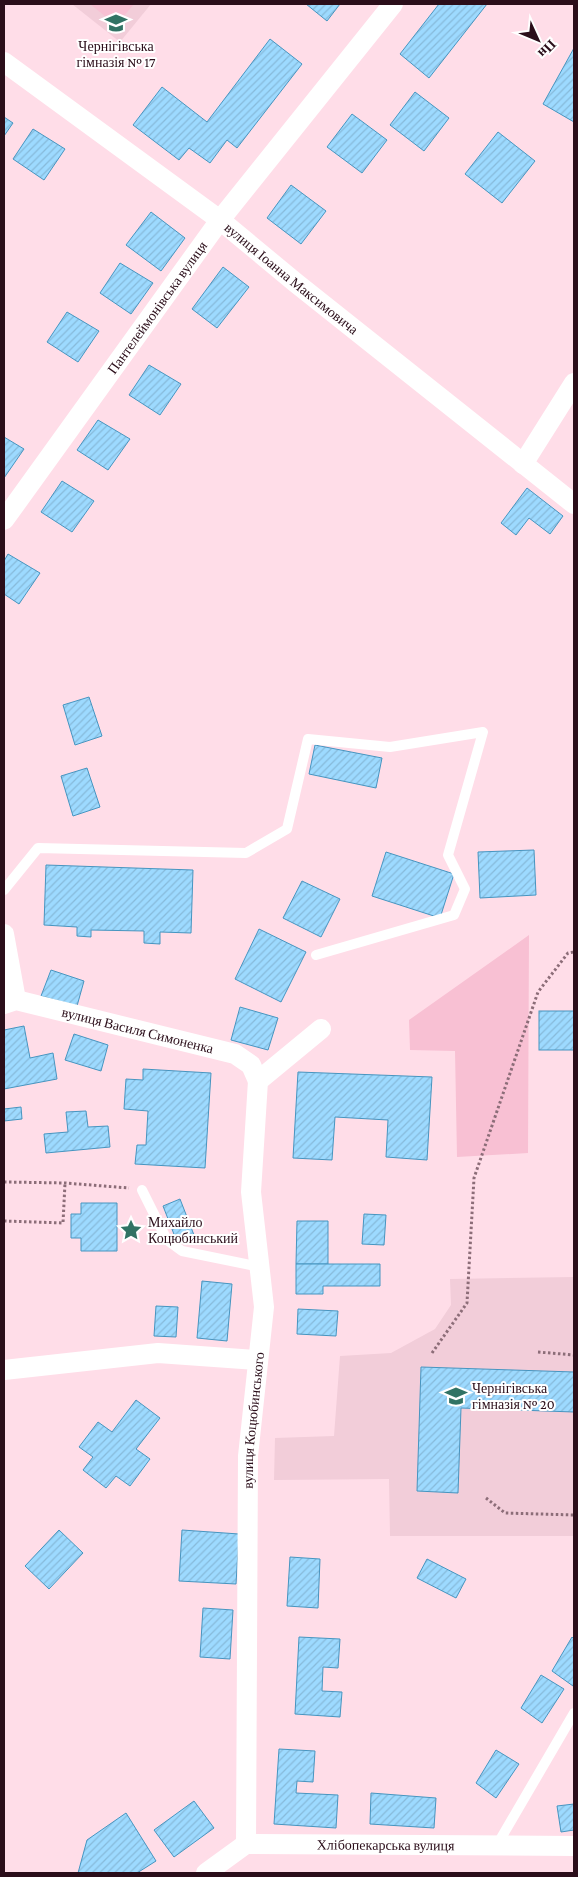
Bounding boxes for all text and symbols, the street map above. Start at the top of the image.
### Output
school or university icon: Чернігівська гімназія № 17 [103,10,129,36]
north arrow [513,15,563,65]
text: Пн [535,37,560,61]
place label: Чернігівська гімназія № 17 [76,38,156,70]
street label: вулиця Іоанна Максимовича [222,219,362,338]
street label: Пантелеймонівська вулиця [104,237,211,377]
street label: вулиця Василя Симоненка [60,1004,216,1057]
place label: Михайло Коцюбинський [148,1214,239,1246]
place icon: Михайло Коцюбинський [118,1217,144,1243]
street label: вулиця Коцюбинського [240,1351,267,1489]
place label: Чернігівська гімназія № 20 [472,1380,555,1412]
school or university icon: Чернігівська гімназія № 20 [443,1383,469,1409]
street label: Хлібопекарська вулиця [317,1836,455,1853]

